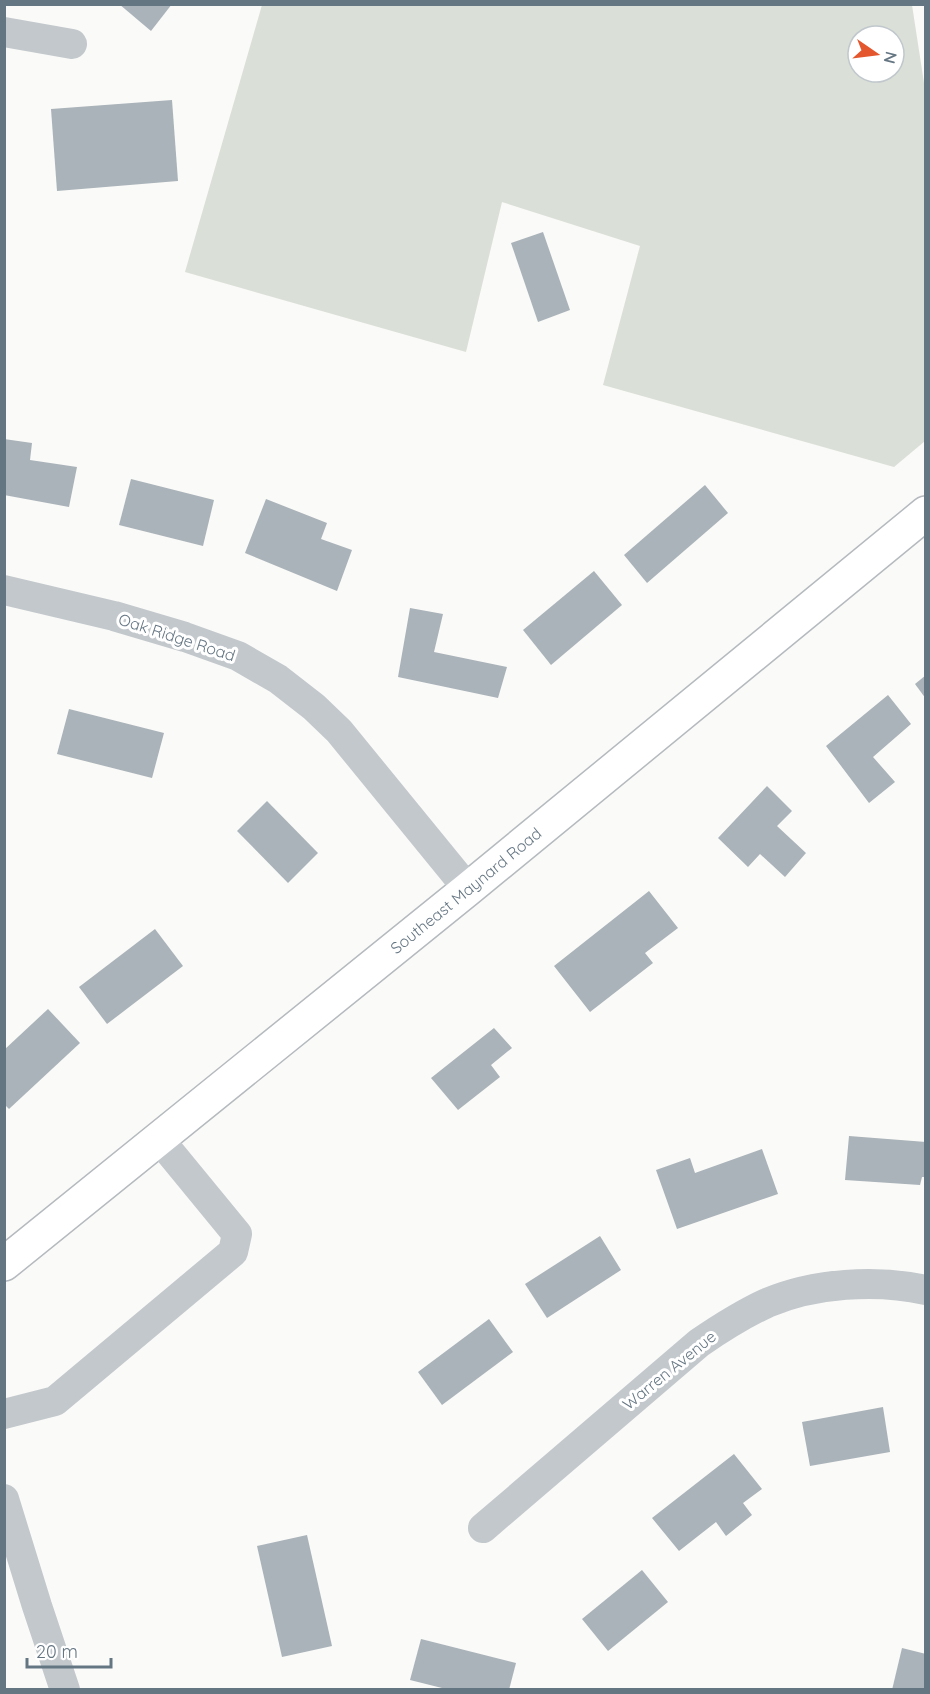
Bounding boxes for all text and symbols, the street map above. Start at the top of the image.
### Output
north arrow [846,24,906,84]
text: N [879,50,902,66]
street label: Oak Ridge Road [116,609,238,665]
street label: Southeast Maynard Road [386,823,545,958]
street label: Warren Avenue [618,1326,720,1414]
scale bar [27,1631,111,1669]
text: 20 m [36,1640,78,1663]

